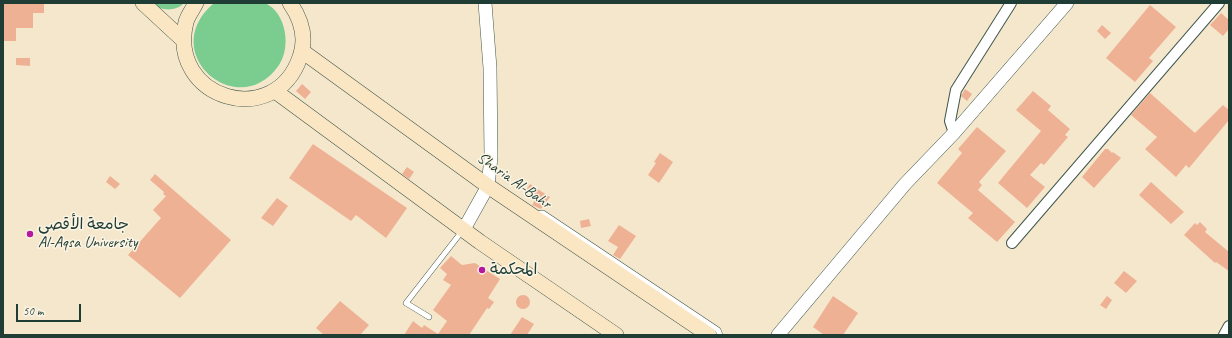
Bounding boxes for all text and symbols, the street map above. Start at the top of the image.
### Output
street label: Sharia Al-Bahr [473,148,555,214]
place label: جامعة الأقصى Al-Aqsa University [38,215,138,253]
marker: جامعة الأقصى Al-Aqsa University [25,229,35,239]
place label: المحكمة [490,260,537,280]
marker: المحكمة [477,265,487,275]
scale bar [18,296,83,322]
text: 50 m [23,303,43,319]

